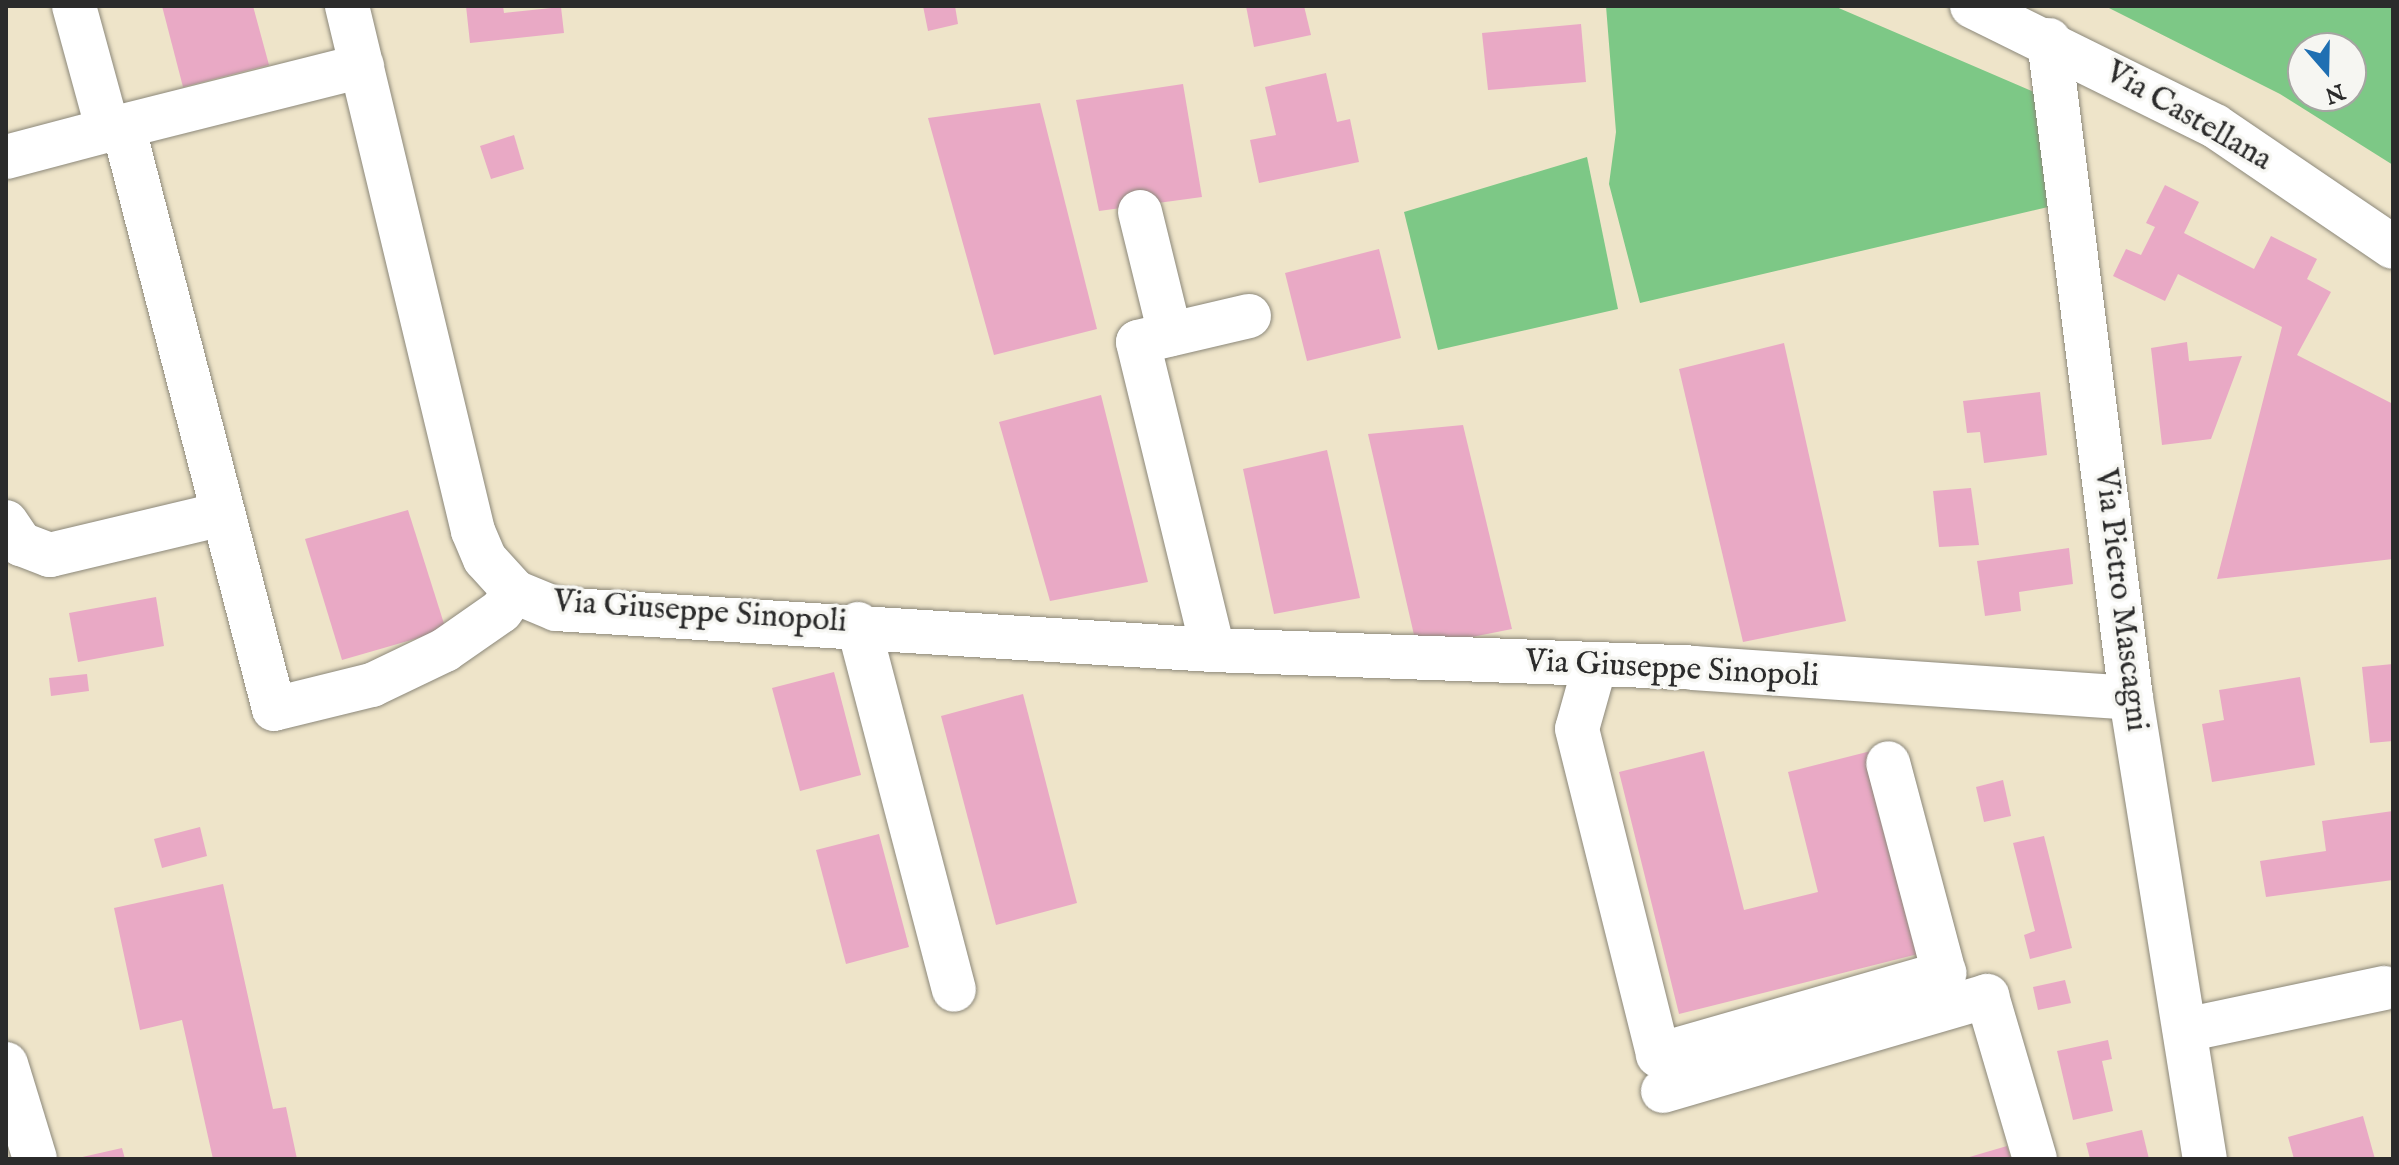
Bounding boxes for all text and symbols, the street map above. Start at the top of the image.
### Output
north arrow [2287,32,2367,112]
street label: Via Castellana [2098,54,2278,180]
text: N [2321,76,2348,109]
street label: Via Pietro Mascagni [2085,466,2155,734]
street label: Via Giuseppe Sinopoli [552,584,848,642]
street label: Via Giuseppe Sinopoli [1524,643,1820,697]

